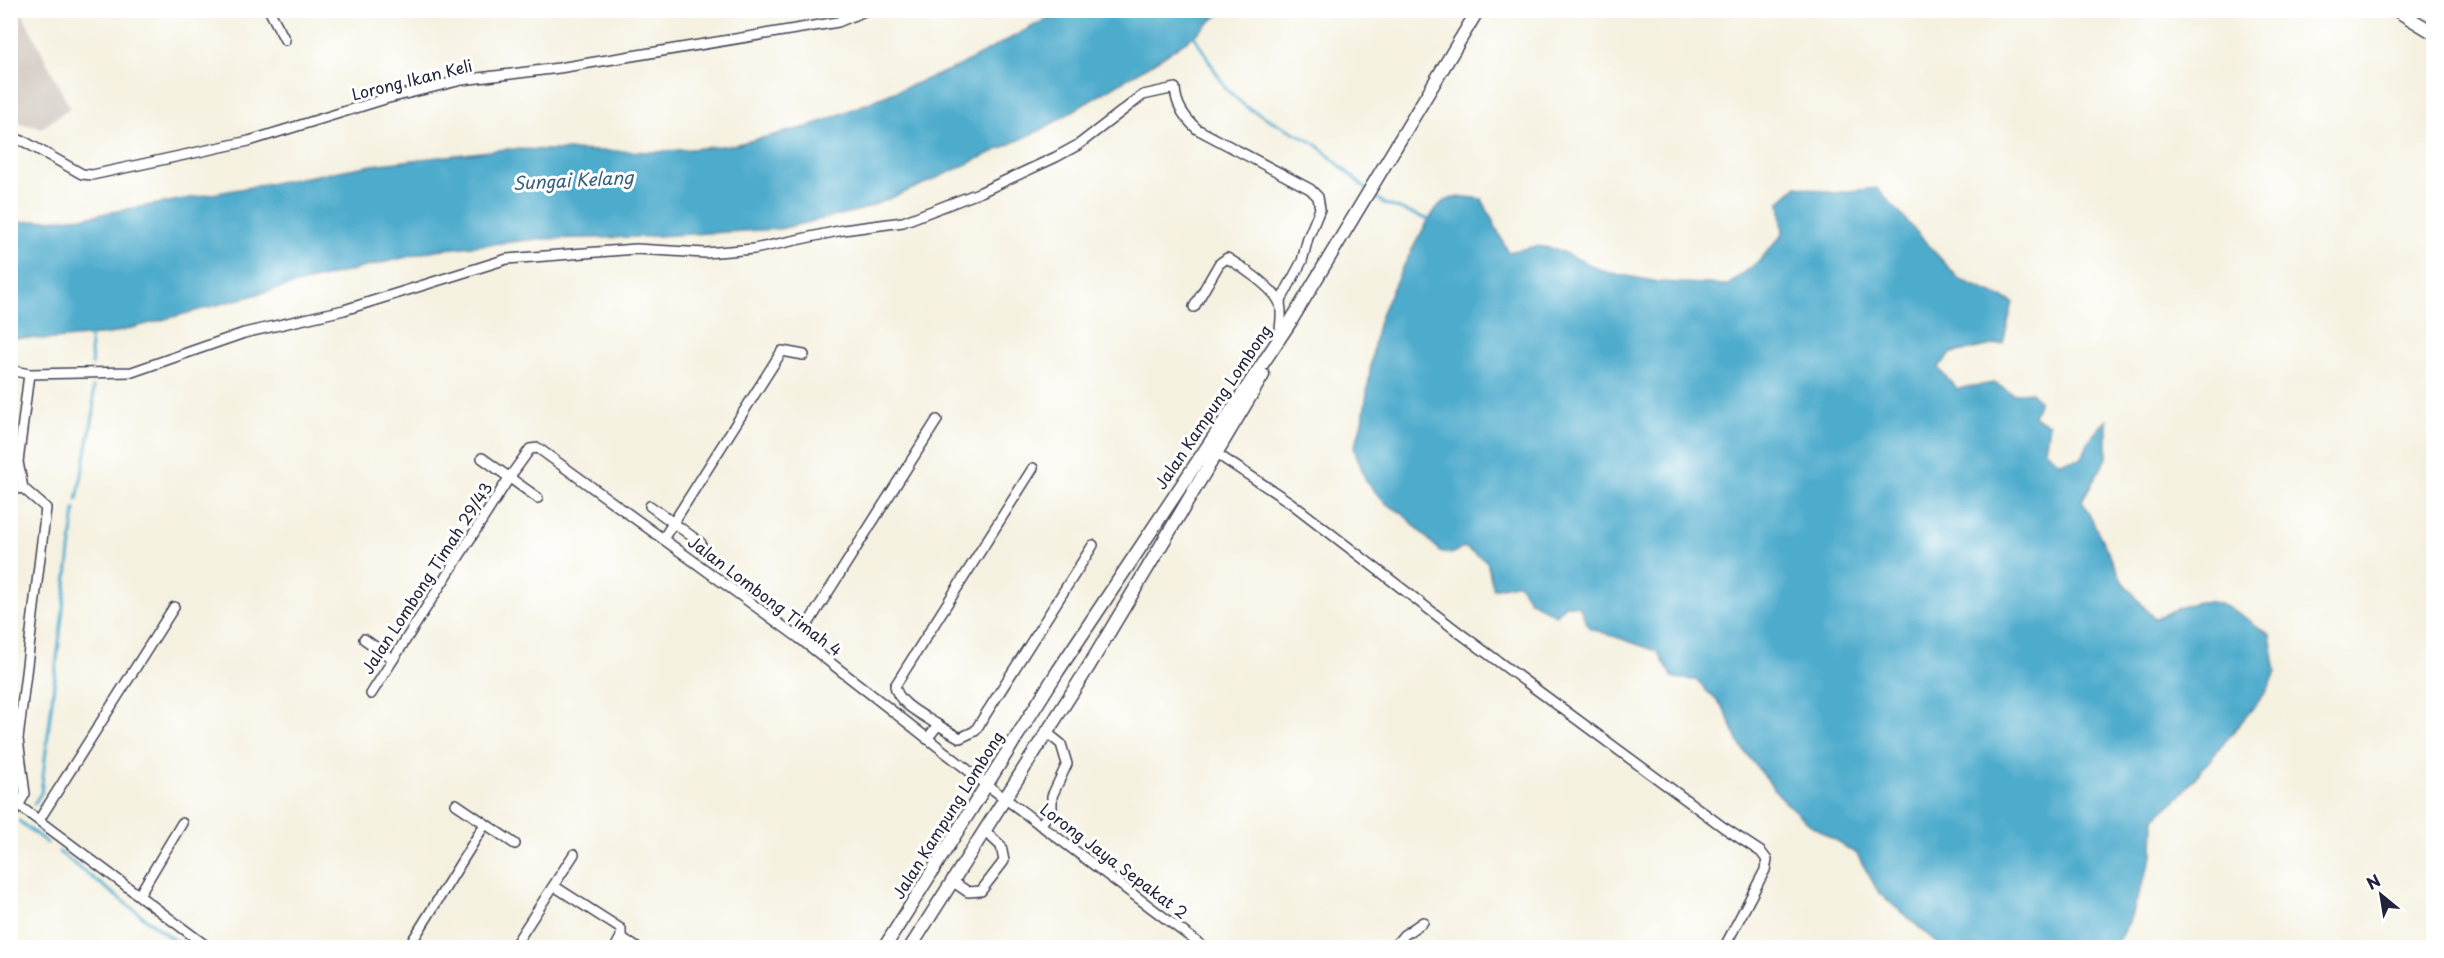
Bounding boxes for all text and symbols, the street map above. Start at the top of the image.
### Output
street label: Lorong Ikan Keli [349,52,475,106]
water label: Sungai Kelang [512,163,636,196]
street label: Jalan Kampung Lombong [1148,319,1276,494]
street label: Jalan Lombong Timah 29/43 [355,477,497,678]
street label: Jalan Lombong Timah 4 [683,529,848,661]
street label: Jalan Kampung Lombong [886,726,1009,903]
street label: Lorong Jaya Sepakat 2 [1036,797,1193,924]
north arrow [2351,865,2411,925]
text: N [2362,868,2384,895]

